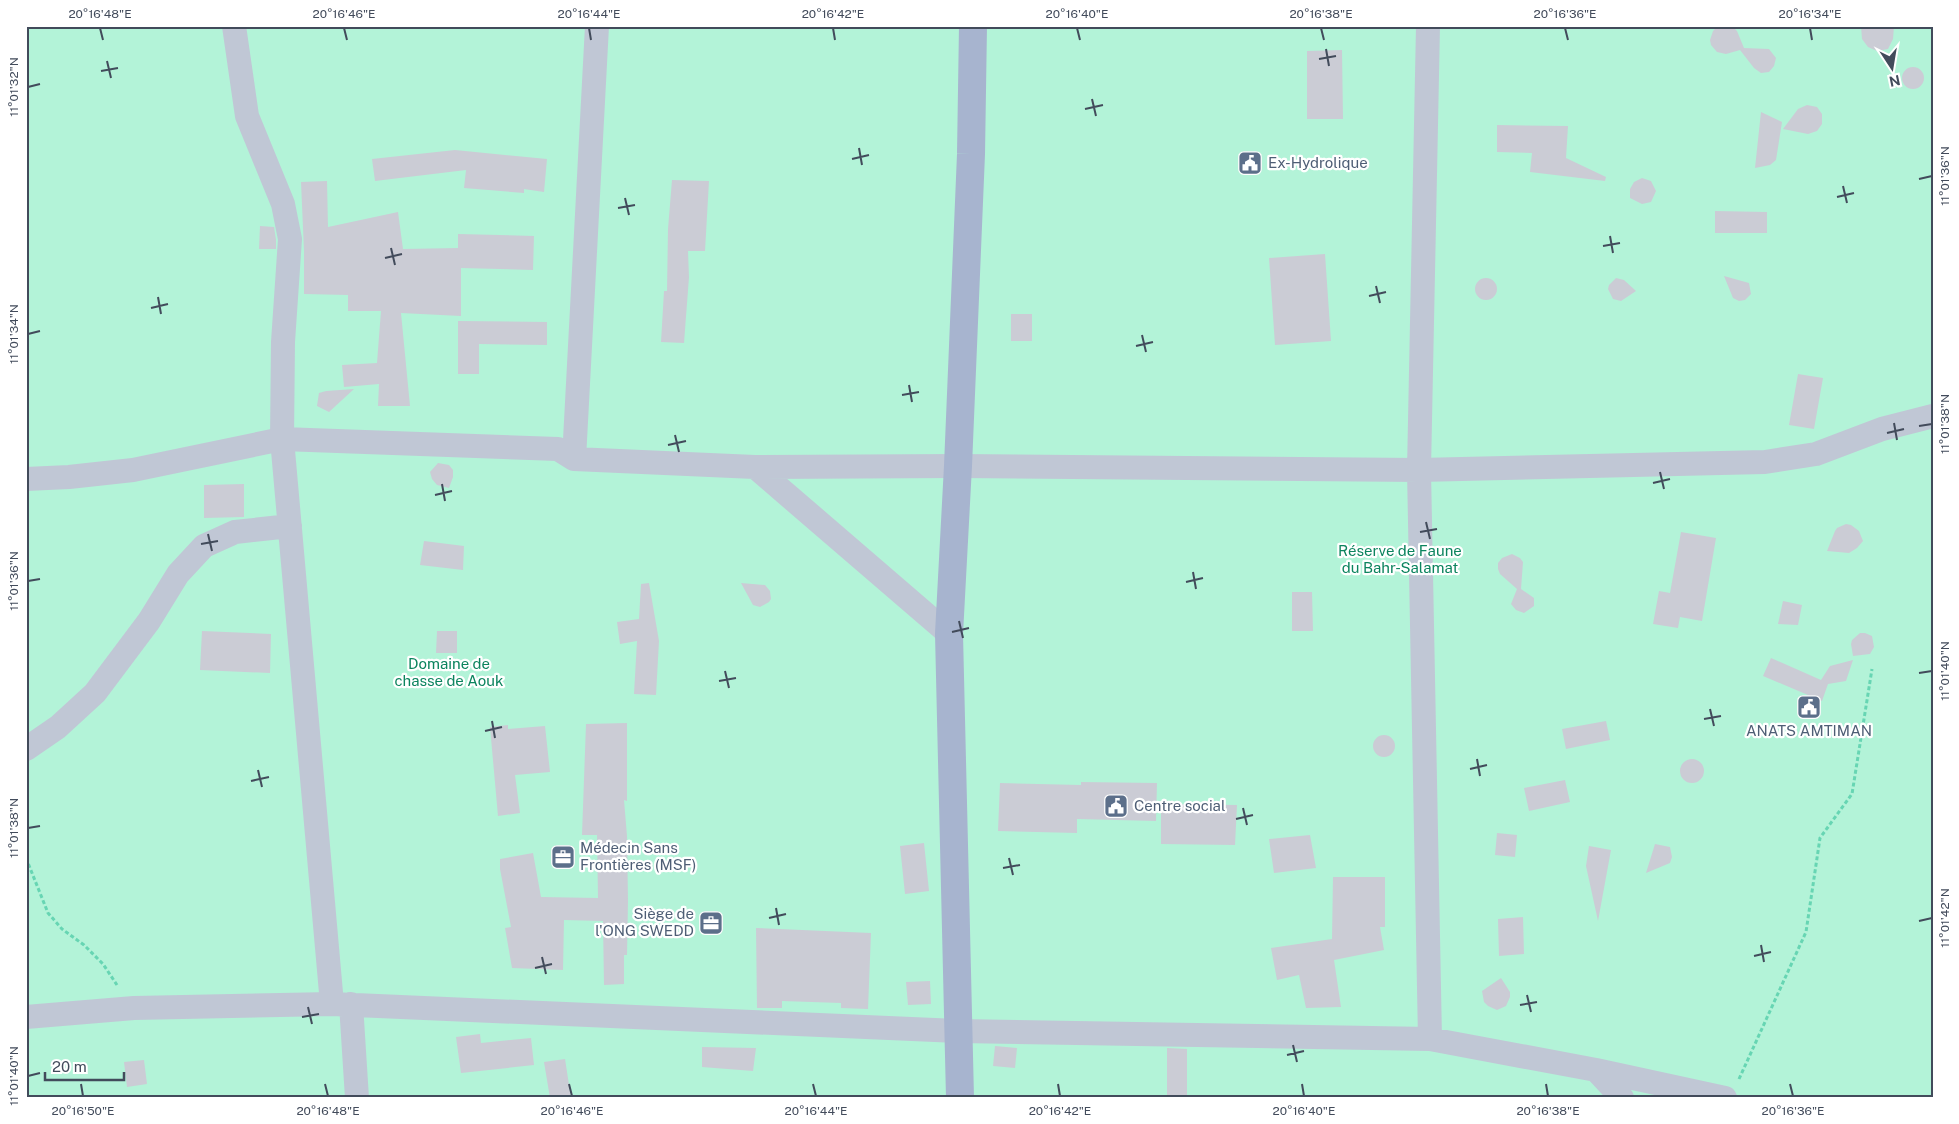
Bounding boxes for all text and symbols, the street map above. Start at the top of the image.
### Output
text: 20°16'48"E [68,7,132,21]
text: 20°16'46"E [313,7,375,21]
text: 20°16'44"E [557,7,621,21]
text: 20°16'42"E [802,7,864,21]
text: 20°16'40"E [1046,7,1108,21]
text: 20°16'38"E [1289,7,1353,21]
text: 20°16'36"E [1534,7,1596,21]
text: 20°16'34"E [1778,7,1842,21]
north arrow [1866,42,1916,92]
text: 11°01'32"N [7,57,21,117]
text: N [1888,72,1902,90]
text: 11°01'36"N [1938,146,1952,206]
public building icon: Ex-Hydrolique [1237,150,1263,176]
place label: Ex-Hydrolique [1268,154,1368,171]
text: 11°01'34"N [7,304,21,364]
text: 11°01'38"N [1938,394,1952,454]
park label: Réserve de Faune du Bahr-Salamat [1338,542,1462,576]
text: 11°01'36"N [7,551,21,611]
text: 11°01'40"N [1938,641,1952,701]
park label: Domaine de chasse de Aouk [394,655,504,689]
public building icon: ANATS AMTIMAN [1796,694,1822,720]
place label: ANATS AMTIMAN [1746,722,1872,739]
public building icon: Centre social [1103,793,1129,819]
place label: Centre social [1134,797,1225,814]
text: 11°01'38"N [7,798,21,858]
place label: Médecin Sans Frontières (MSF) [580,839,696,873]
office icon: Médecin Sans Frontières (MSF) [550,844,576,870]
text: 11°01'42"N [1938,888,1952,948]
place label: Siège de l'ONG SWEDD [595,905,694,939]
office icon: Siège de l'ONG SWEDD [698,910,724,936]
text: 11°01'40"N [7,1046,21,1106]
scale bar [45,1049,124,1081]
text: 20 m [52,1058,87,1075]
text: 20°16'50"E [52,1104,114,1118]
text: 20°16'48"E [296,1104,360,1118]
text: 20°16'46"E [541,1104,603,1118]
text: 20°16'44"E [784,1104,848,1118]
text: 20°16'42"E [1029,1104,1091,1118]
text: 20°16'40"E [1273,1104,1335,1118]
text: 20°16'38"E [1516,1104,1580,1118]
text: 20°16'36"E [1762,1104,1824,1118]

